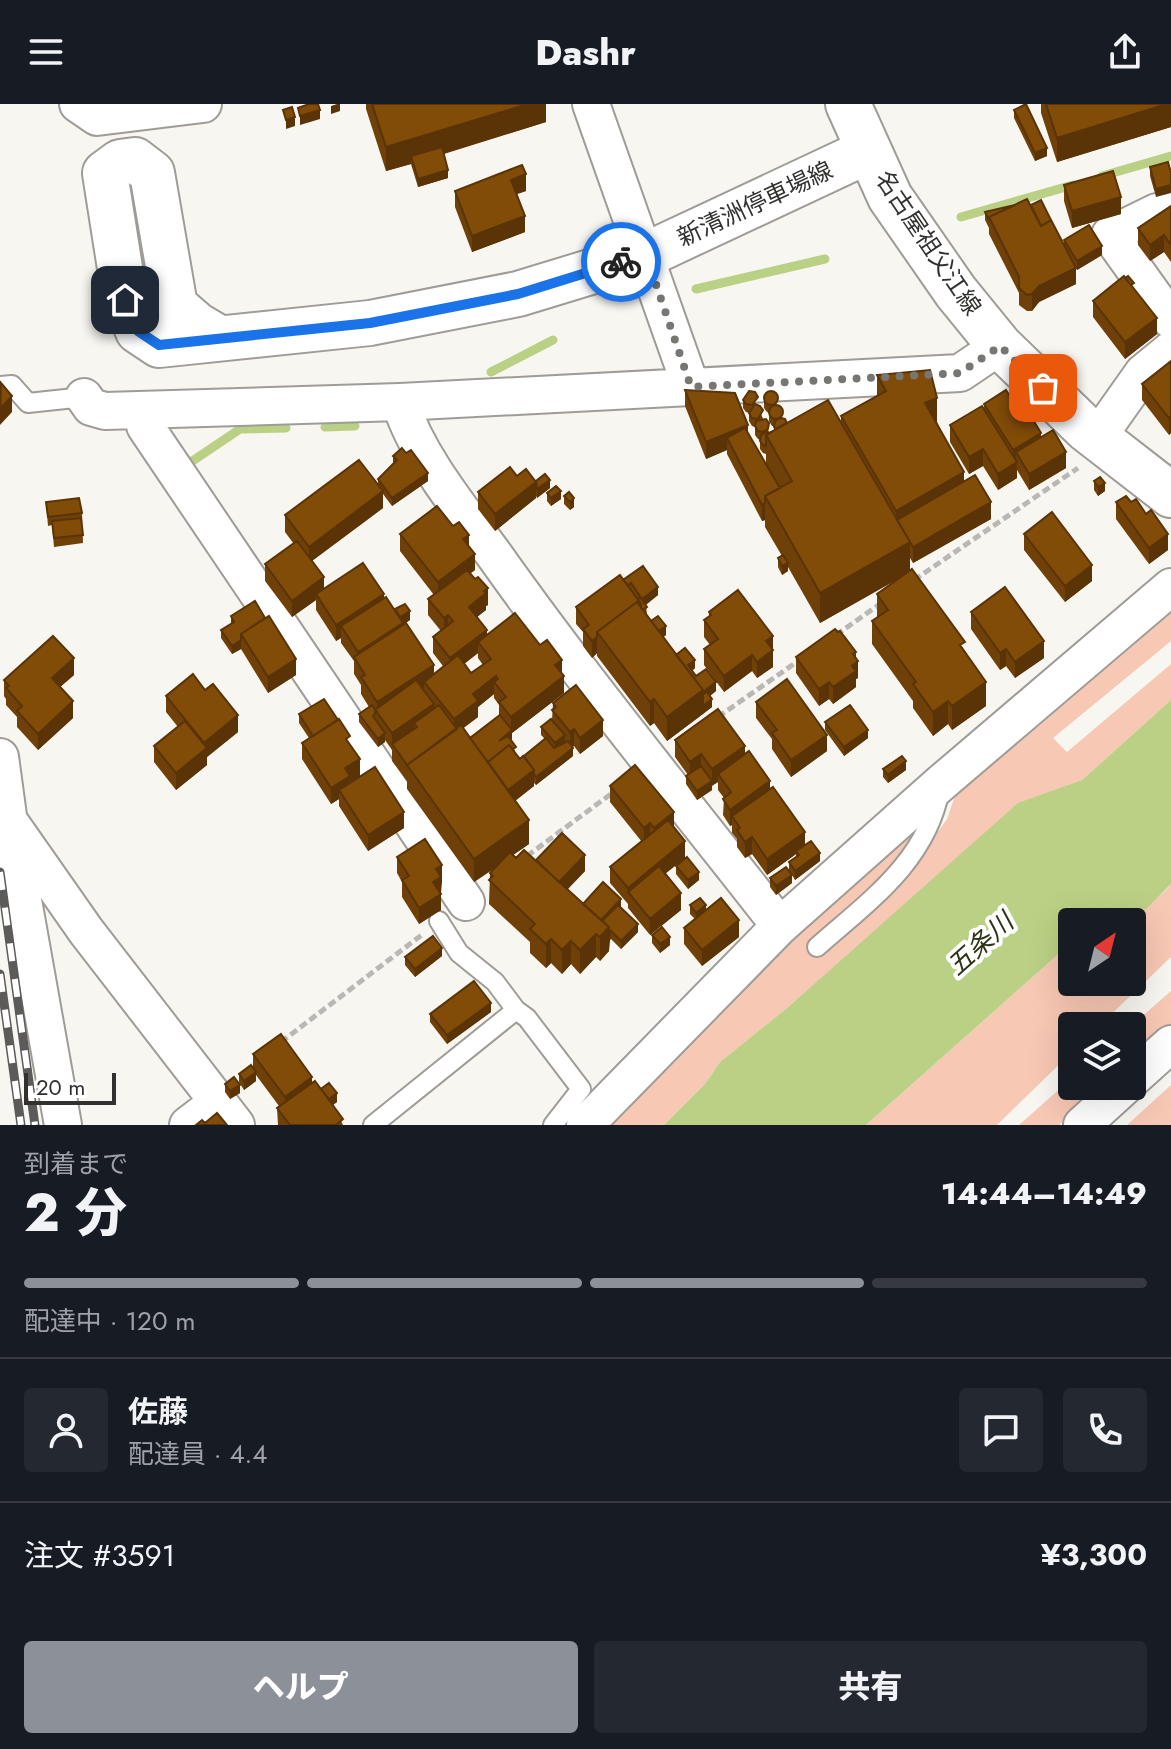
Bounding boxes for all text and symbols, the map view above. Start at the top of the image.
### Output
text: Dashr [535,26,636,78]
icon: menu [24,30,68,74]
icon: share [1103,30,1147,74]
street label: 新清洲停車場線 [671,152,838,255]
street label: 名古屋祖父江線 [867,163,990,322]
courier [581,222,661,302]
icon: bike [599,240,643,284]
pin [91,266,159,334]
icon: home [103,278,147,322]
pin [1009,354,1077,422]
icon: bag [1021,366,1065,410]
water label: 五条川 [938,902,1024,984]
north arrow [1058,908,1146,996]
map controls [1058,908,1146,1100]
button: layers [1058,1012,1146,1100]
scale bar [24,1069,116,1105]
text: 20 m [36,1071,85,1103]
text: 到着まで [24,1145,128,1183]
text: 14:44–14:49 [941,1172,1147,1215]
text: 2 分 [24,1175,127,1251]
text: 配達中 · 120 m [24,1302,196,1340]
button: person [24,1388,108,1472]
button: chat [959,1388,1043,1472]
button: phone [1063,1388,1147,1472]
text: 佐藤 [128,1390,188,1433]
text: 配達員 · 4.4 [128,1435,268,1473]
text: ¥3,300 [1041,1533,1147,1576]
text: 注文 #3591 [24,1534,175,1577]
button: ヘルプ [24,1641,578,1733]
button: 共有 [594,1641,1147,1733]

